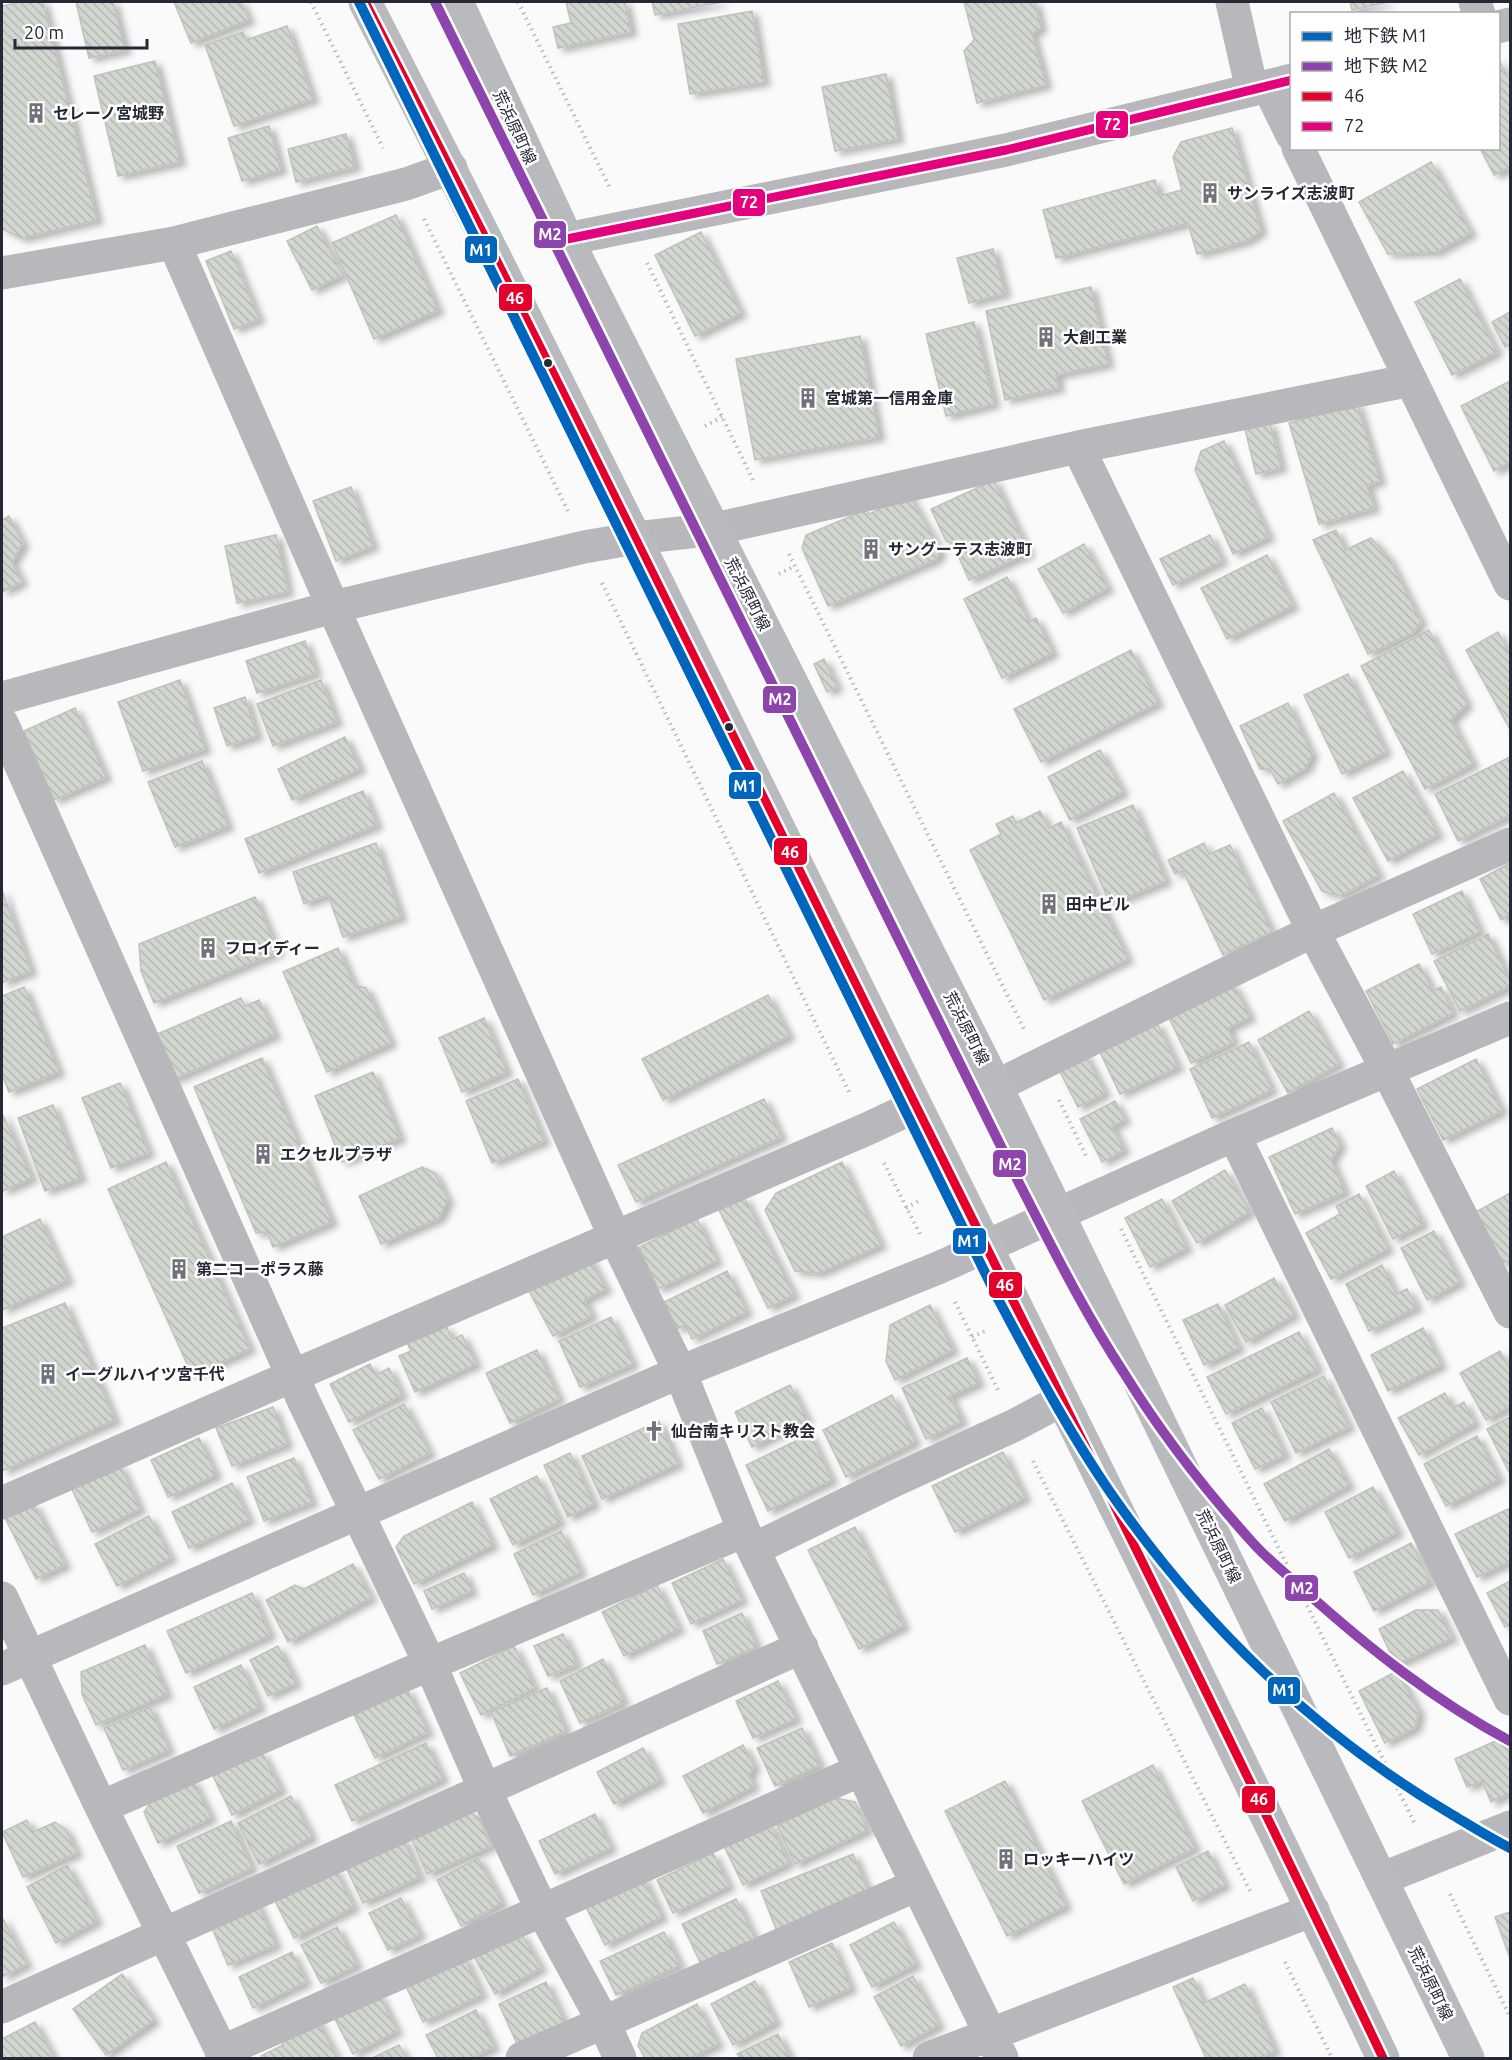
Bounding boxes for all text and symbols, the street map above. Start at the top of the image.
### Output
scale bar [15,12,147,50]
legend [1290,12,1500,150]
text: 20 m [24,22,64,42]
text: 地下鉄 M1 [1344,25,1428,45]
text: 地下鉄 M2 [1344,55,1428,75]
text: 46 [1344,85,1364,105]
street label: 荒浜原町線 [490,87,540,167]
building icon: セレーノ宮城野 [24,101,48,125]
place label: セレーノ宮城野 [53,104,164,122]
line badge: 72 [1095,110,1129,139]
text: 72 [1103,115,1121,133]
text: 72 [1344,115,1364,135]
building icon: サンライズ志波町 [1198,181,1222,205]
place label: サンライズ志波町 [1227,184,1355,202]
line badge: 72 [732,188,766,217]
text: 72 [740,193,758,211]
line badge: M2 [533,220,567,249]
text: M2 [538,225,562,243]
line badge: M1 [464,235,498,264]
text: M1 [469,241,493,259]
line badge: 46 [498,283,533,312]
text: 46 [506,289,524,307]
building icon: 大創工業 [1034,325,1058,349]
place label: 大創工業 [1063,328,1127,346]
unlabelled marker [542,357,554,369]
building icon: 宮城第一信用金庫 [796,386,820,410]
place label: 宮城第一信用金庫 [825,389,953,407]
building icon: サングーテス志波町 [859,537,883,561]
place label: サングーテス志波町 [888,540,1032,558]
street label: 荒浜原町線 [722,554,774,634]
line badge: M2 [762,685,797,714]
text: M2 [768,690,792,708]
unlabelled marker [723,721,735,733]
line badge: M1 [728,771,762,800]
text: M1 [733,777,757,795]
line badge: 46 [773,837,808,866]
text: 46 [781,843,799,861]
building icon: 田中ビル [1037,892,1061,916]
place label: 田中ビル [1066,895,1130,913]
building icon: フロイディー [196,936,220,960]
place label: フロイディー [225,939,320,957]
street label: 荒浜原町線 [941,988,993,1068]
building icon: エクセルプラザ [251,1142,275,1166]
place label: エクセルプラザ [280,1145,392,1163]
line badge: M2 [992,1149,1027,1178]
text: M2 [998,1155,1022,1173]
line badge: M1 [952,1227,987,1255]
text: M1 [957,1232,981,1250]
building icon: 第二コーポラス藤 [167,1257,191,1281]
place label: 第二コーポラス藤 [196,1260,324,1278]
line badge: 46 [988,1271,1023,1299]
text: 46 [996,1276,1014,1294]
building icon: イーグルハイツ宮千代 [36,1362,60,1386]
place label: イーグルハイツ宮千代 [65,1365,225,1383]
church icon: 仙台南キリスト教会 [642,1419,666,1443]
place label: 仙台南キリスト教会 [670,1422,815,1440]
street label: 荒浜原町線 [1193,1506,1245,1586]
line badge: M2 [1284,1574,1319,1602]
text: M2 [1290,1579,1314,1597]
line badge: M1 [1267,1676,1301,1705]
text: M1 [1272,1681,1296,1699]
line badge: 46 [1241,1785,1276,1814]
text: 46 [1250,1790,1268,1808]
building icon: ロッキーハイツ [994,1847,1018,1871]
place label: ロッキーハイツ [1023,1850,1134,1868]
street label: 荒浜原町線 [1405,1943,1457,2023]

